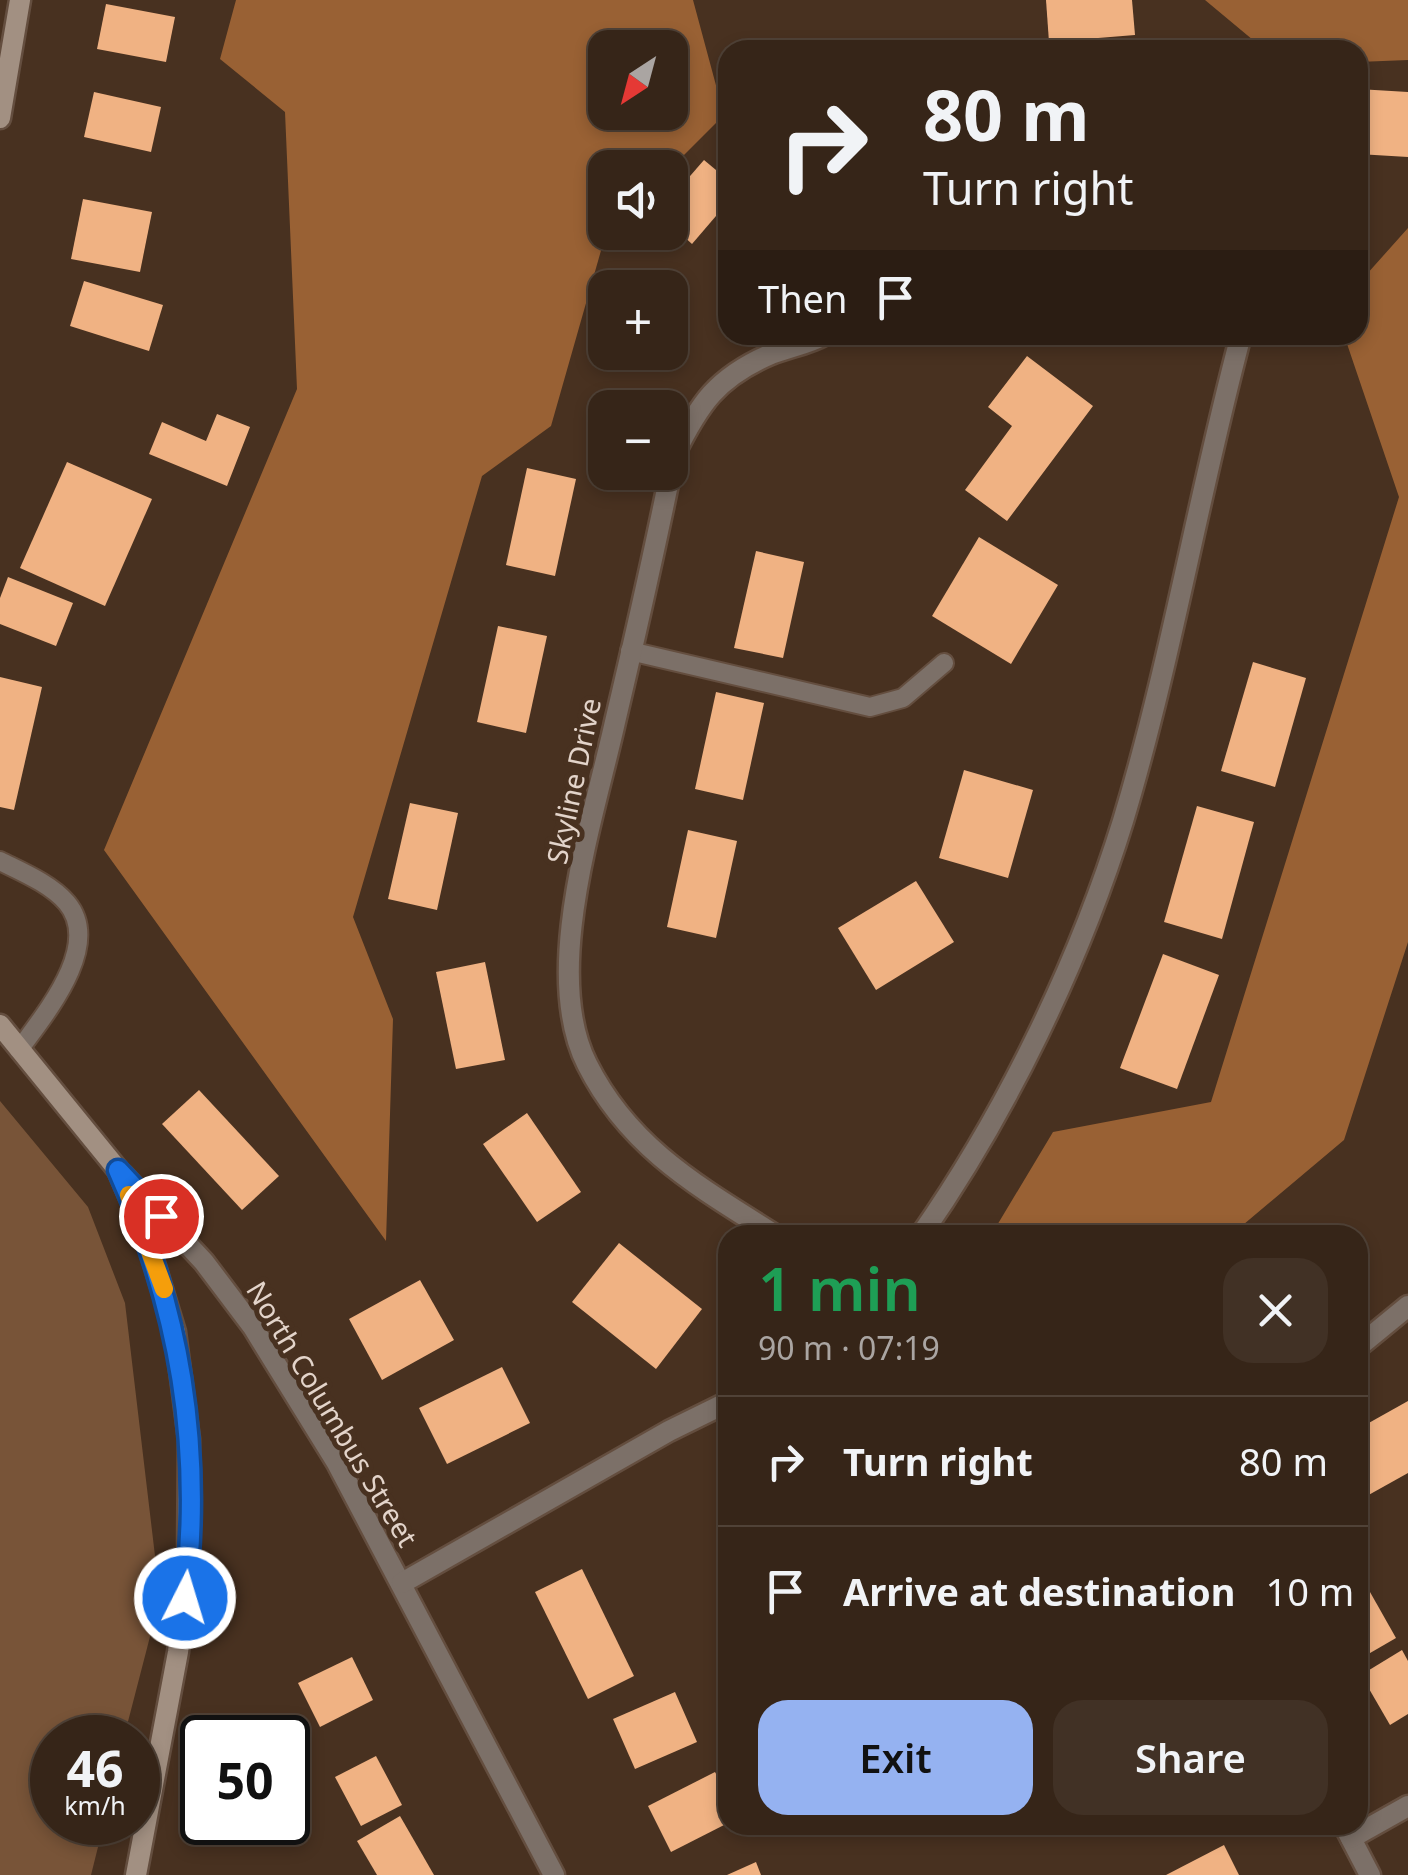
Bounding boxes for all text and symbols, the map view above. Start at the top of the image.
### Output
north arrow [588,30,688,130]
map controls [588,30,688,490]
text: 80 m [923,66,1090,162]
icon: right [758,80,888,210]
button: sound [588,150,688,250]
text: Turn right [923,157,1134,218]
button: + [588,270,688,370]
icon: arrive [868,270,923,325]
text: Then [758,272,848,324]
button: − [588,390,688,490]
street label: Skyline Drive [537,694,609,867]
pin [119,1174,204,1259]
icon: arrive [134,1189,189,1244]
text: 1 min [758,1247,921,1329]
button: close [1223,1258,1328,1363]
street label: North Columbus Street [238,1274,427,1553]
text: 90 m · 07:19 [758,1326,940,1369]
icon: right [758,1434,813,1489]
text: Turn right [843,1435,1033,1487]
text: 80 m [1239,1435,1328,1487]
position arrow [133,1546,237,1650]
icon: arrive [758,1564,813,1619]
text: Arrive at destination [843,1565,1235,1617]
text: 10 m [1265,1565,1354,1617]
button: Exit [758,1700,1033,1815]
button: Share [1053,1700,1328,1815]
speed limit sign: 50 [180,1715,310,1845]
text: 46 [66,1734,124,1802]
text: km/h [64,1788,126,1822]

